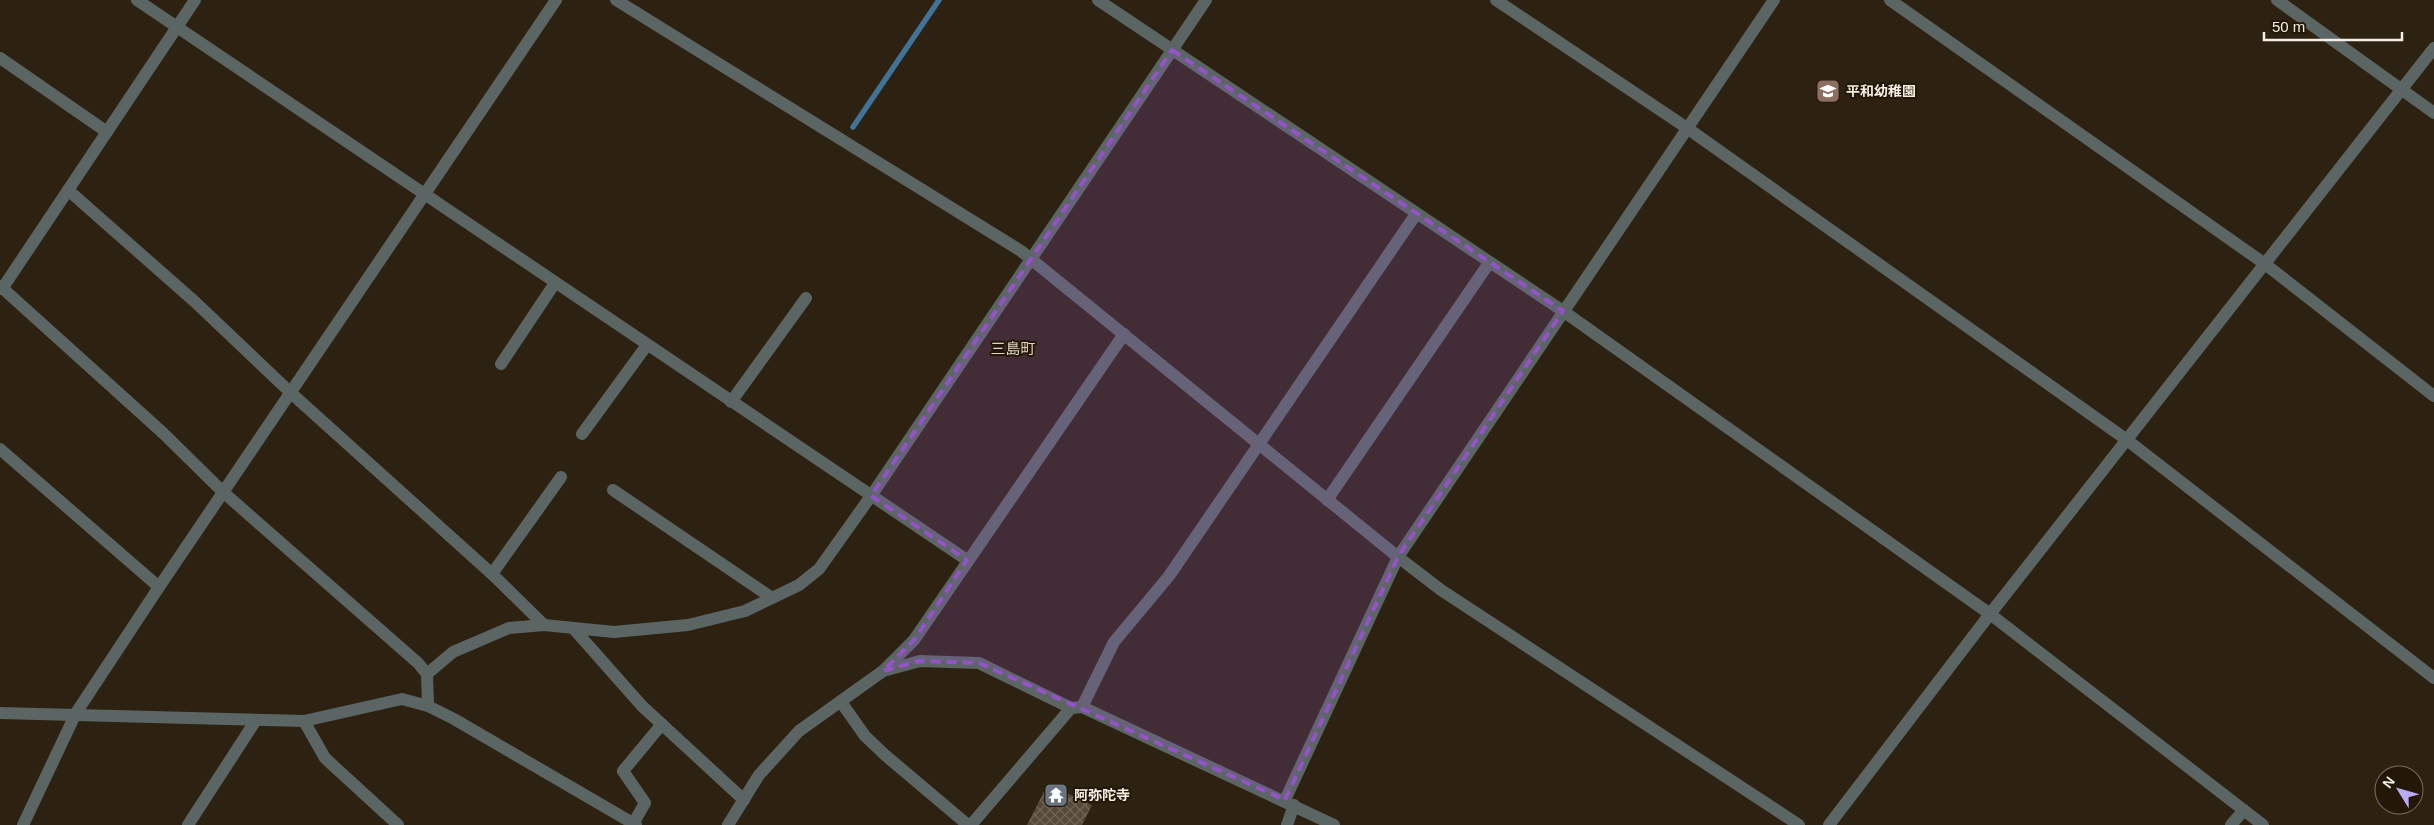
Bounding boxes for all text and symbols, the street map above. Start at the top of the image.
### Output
scale bar [2264,10,2402,42]
text: 50 m [2272,18,2305,35]
school or university icon: 平和幼稚園 [1815,78,1841,104]
place label: 平和幼稚園 [1846,83,1916,99]
district label: 三島町 [990,340,1036,357]
north arrow [2374,765,2424,815]
text: N [2379,773,2398,791]
temple icon: 阿弥陀寺 [1043,782,1069,808]
place label: 阿弥陀寺 [1074,787,1130,803]

